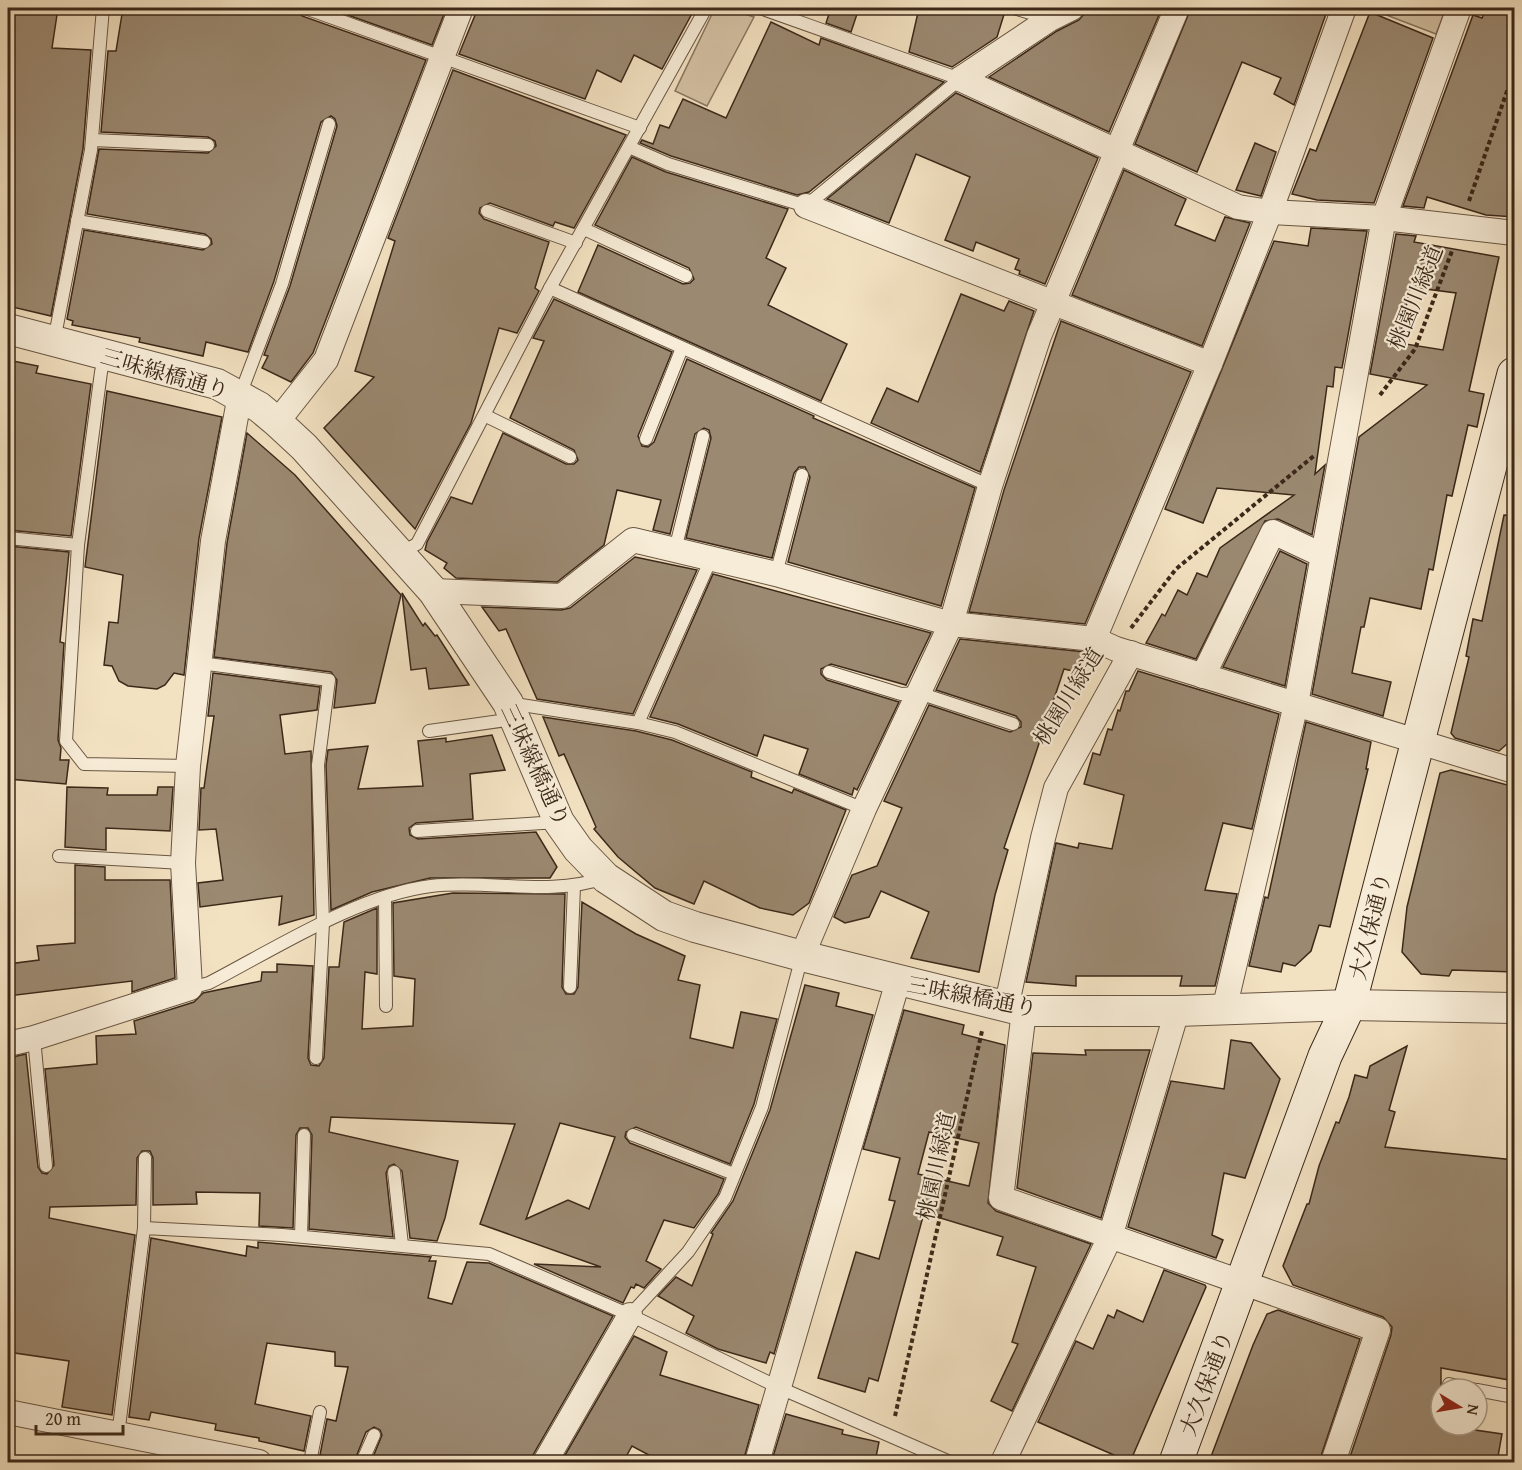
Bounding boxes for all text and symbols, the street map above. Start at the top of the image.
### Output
street label: 桃園川緑道 [1380,240,1450,354]
street label: 三味線橋通り [97,339,233,407]
street label: 桃園川緑道 [1025,641,1111,751]
street label: 三味線橋通り [494,698,578,832]
street label: 大久保通り [1341,869,1399,983]
street label: 三味線橋通り [904,968,1040,1024]
street label: 桃園川緑道 [909,1109,963,1223]
street label: 大久保通り [1171,1326,1241,1440]
north arrow [1429,1377,1489,1437]
scale bar [36,1398,123,1436]
text: N [1461,1402,1487,1418]
text: 20 m [45,1405,81,1432]

